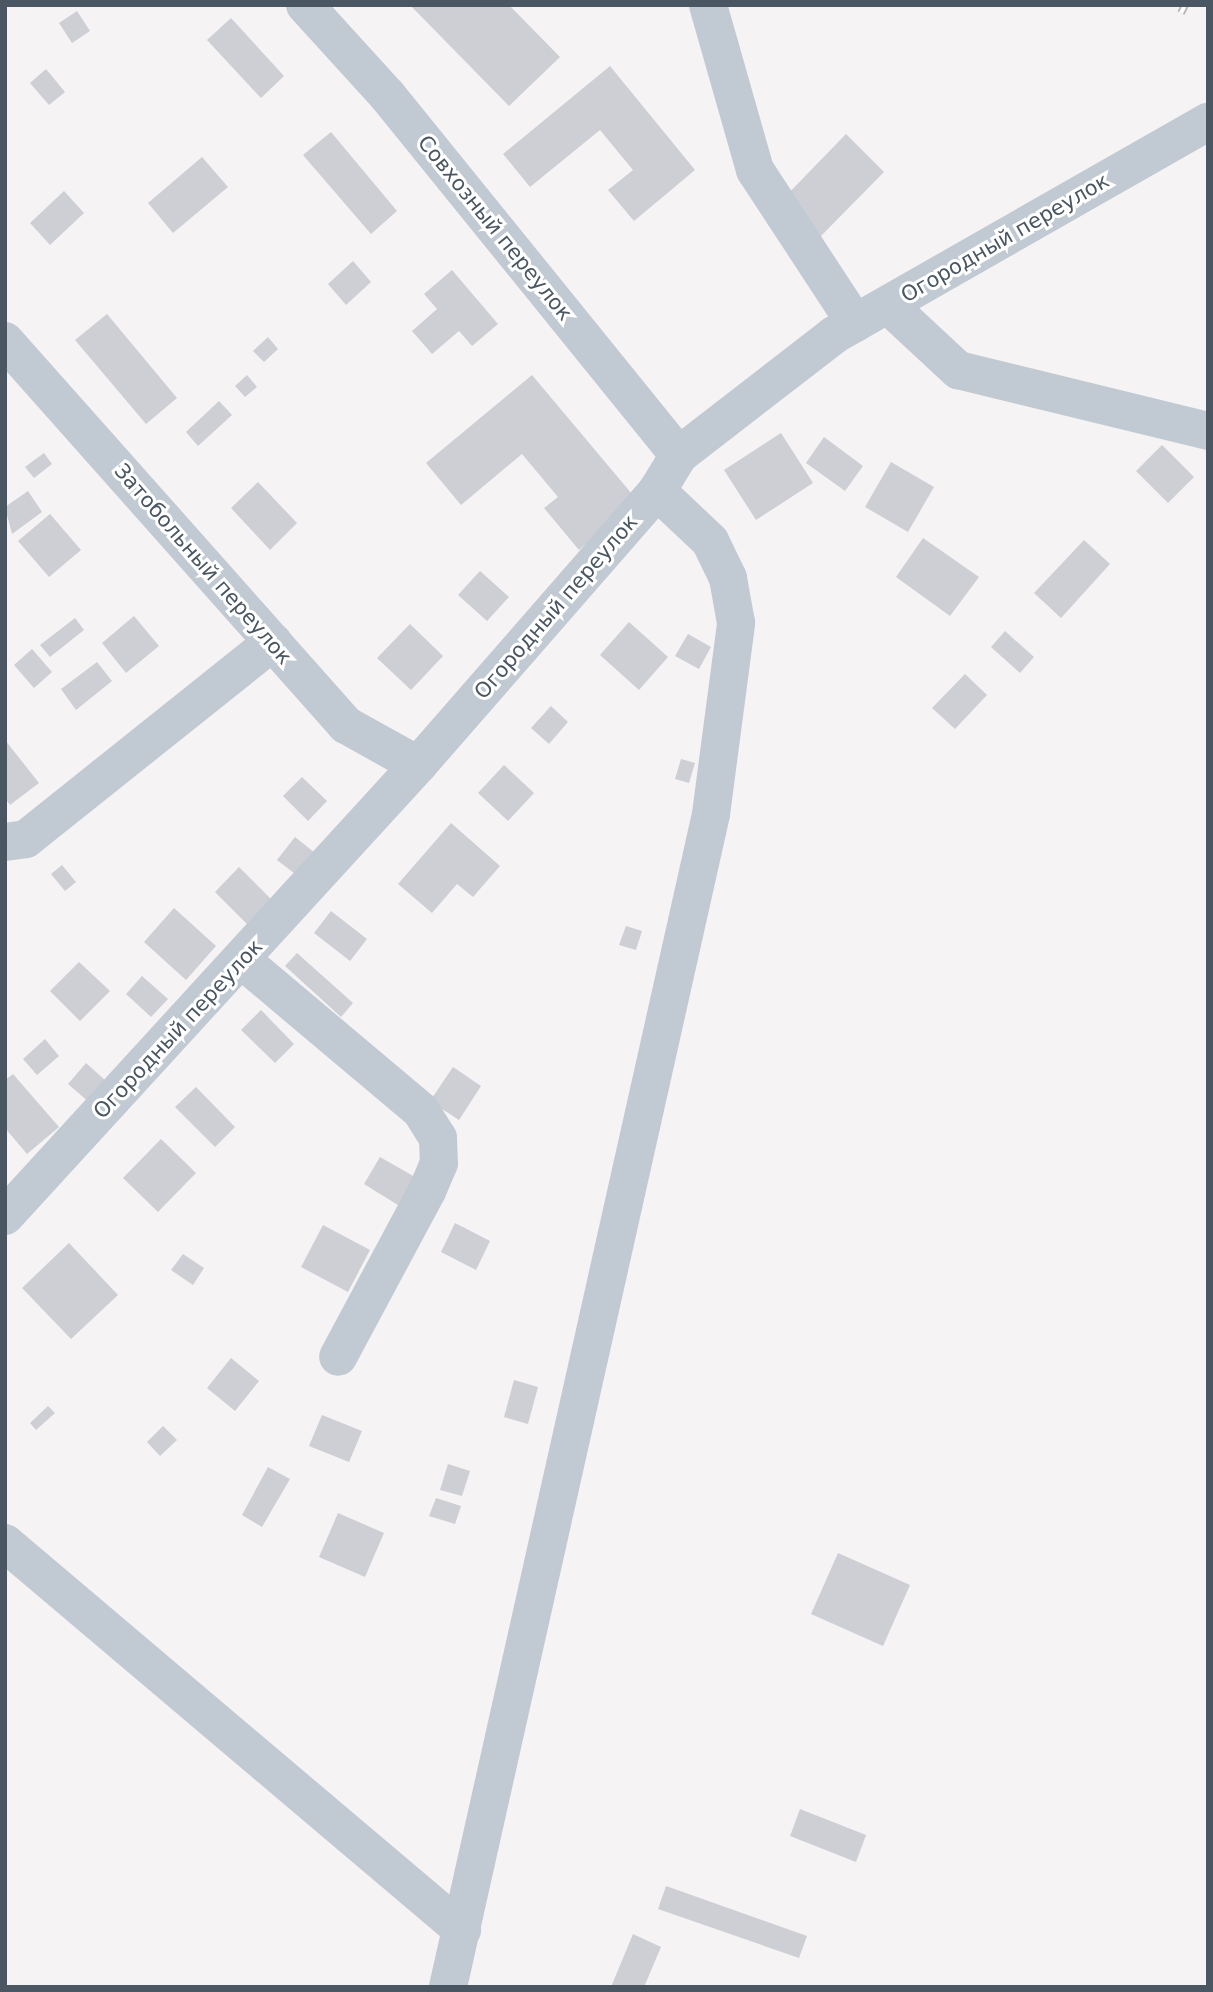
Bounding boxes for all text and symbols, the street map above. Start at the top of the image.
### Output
street label: Совхозный переулок [412,130,578,326]
street label: Огородный переулок [896,168,1114,308]
street label: Затобольный переулок [109,458,297,670]
street label: Огородный переулок [469,510,643,704]
street label: Огородный переулок [88,934,268,1124]

